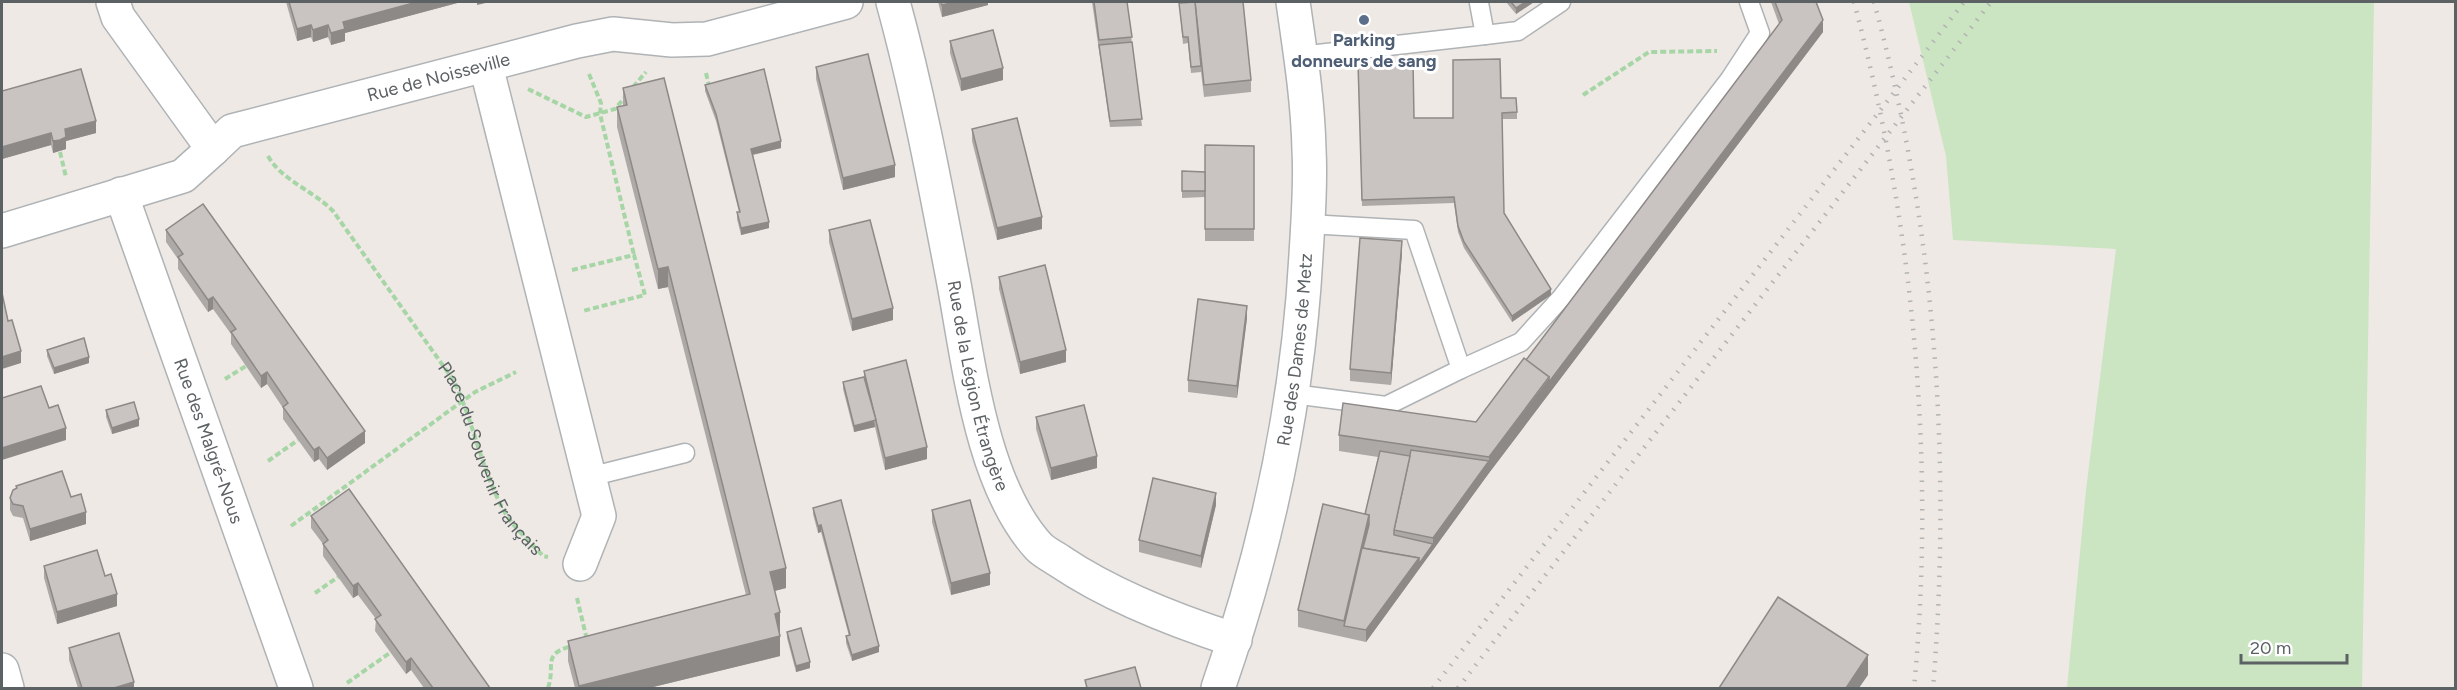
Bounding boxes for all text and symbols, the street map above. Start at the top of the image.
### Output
marker: Parking donneurs de sang [1357,13,1371,27]
place label: Parking donneurs de sang [1291,29,1437,72]
street label: Rue de Noisseville [365,48,512,106]
street label: Rue des Dames de Metz [1272,253,1317,448]
street label: Rue de la Légion Étrangère [943,278,1013,495]
street label: Rue des Malgré-Nous [169,355,248,527]
street label: Place du Souvenir Français [433,358,547,560]
scale bar [2241,627,2348,665]
text: 20 m [2250,637,2291,659]

